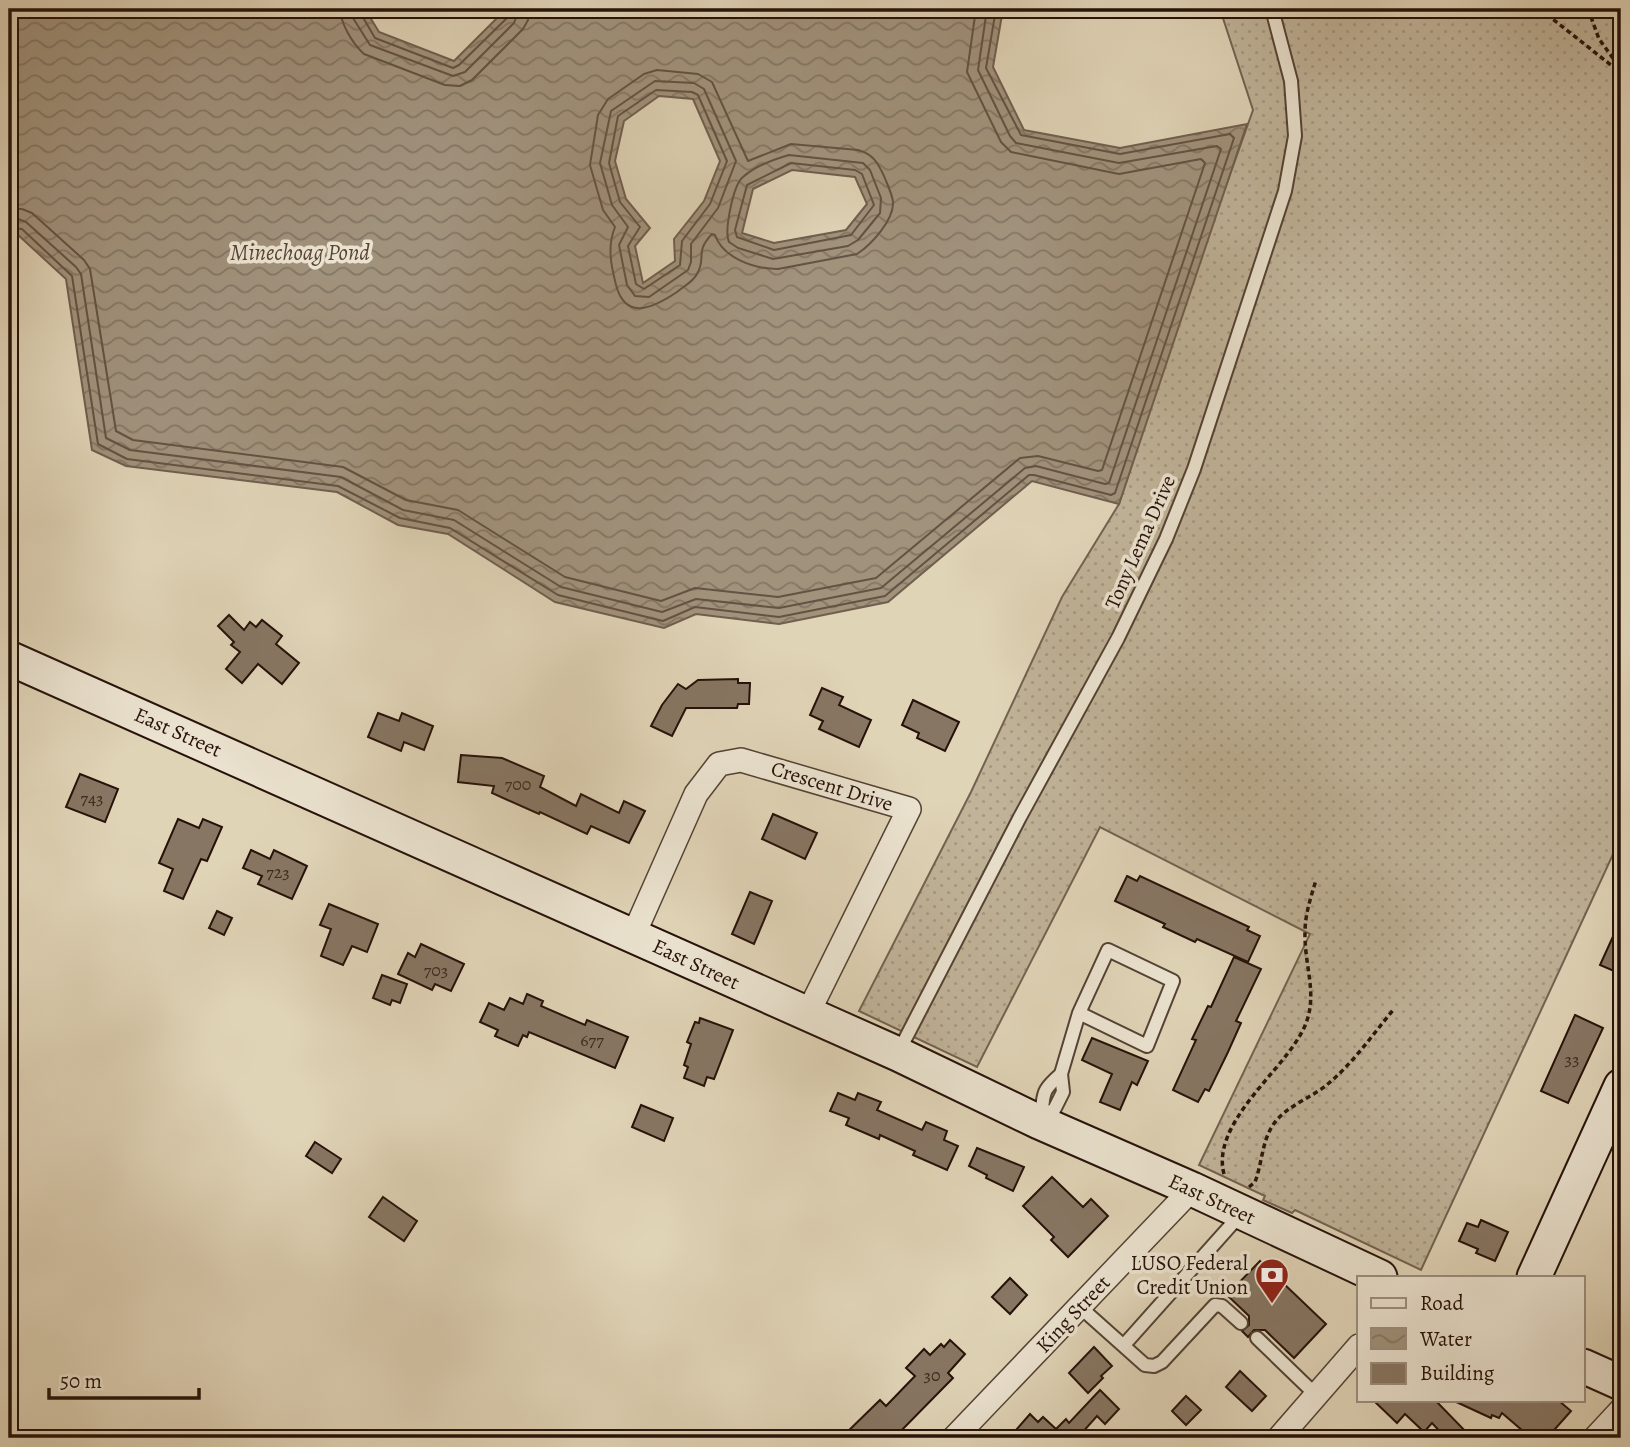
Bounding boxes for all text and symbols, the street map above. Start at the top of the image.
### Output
water label: Minechoag Pond [230,237,370,268]
street label: Tony Lema Drive [1098,471,1182,613]
street label: East Street [130,700,226,764]
street label: Crescent Drive [768,754,896,818]
house number: 700 [505,772,531,796]
house number: 743 [80,786,104,810]
house number: 723 [266,860,290,884]
street label: East Street [648,932,744,996]
house number: 703 [424,958,448,982]
house number: 677 [580,1028,604,1052]
house number: 33 [1565,1047,1579,1071]
street label: East Street [1164,1167,1260,1231]
place label: LUSO Federal Credit Union [1131,1249,1248,1301]
bank icon: LUSO Federal Credit Union [1253,1256,1291,1305]
street label: King Street [1030,1269,1116,1359]
legend [1357,1276,1584,1402]
text: Road [1420,1289,1464,1317]
text: Water [1419,1325,1472,1353]
scale bar [49,1356,200,1400]
text: Building [1420,1359,1495,1387]
house number: 30 [923,1363,941,1387]
text: 50 m [60,1367,102,1395]

